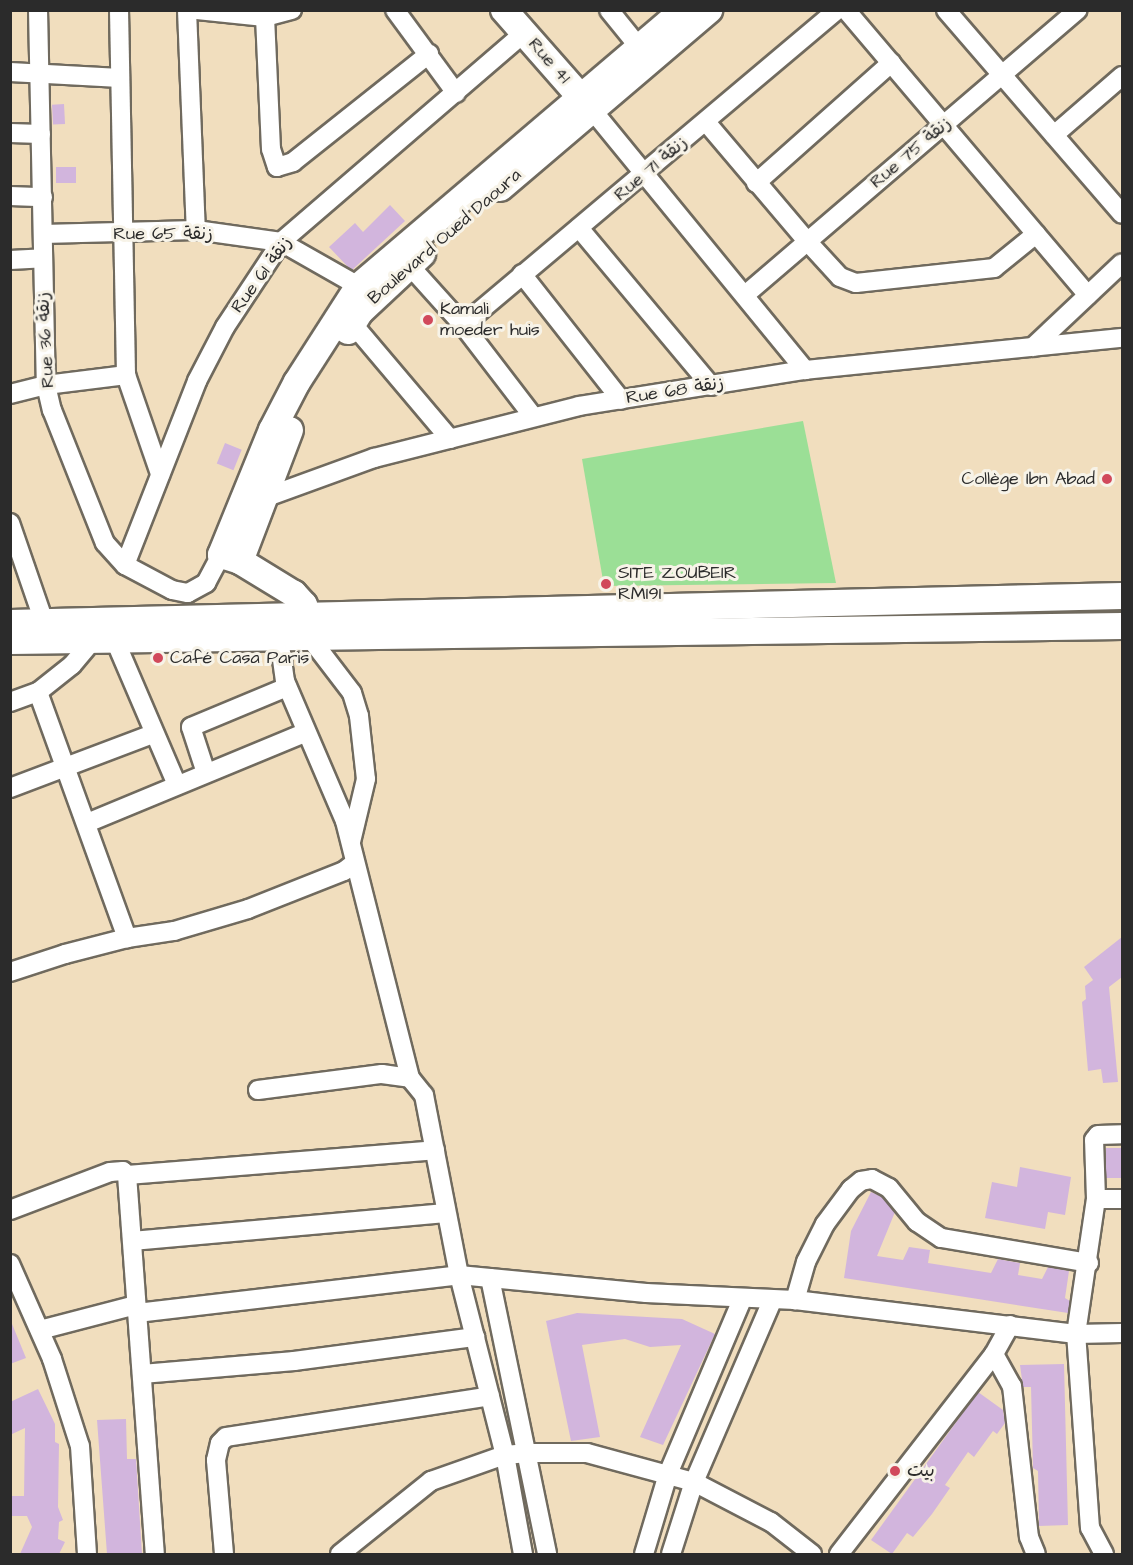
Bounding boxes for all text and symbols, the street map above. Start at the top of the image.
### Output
street label: Rue 41 [523,34,575,88]
street label: Rue 75 زنقة [866,113,956,193]
street label: Rue 71 زنقة [610,132,692,206]
street label: Boulevard Oued Daoura [364,165,526,309]
street label: Rue 65 زنقة [113,223,213,245]
street label: Rue 61 زنقة [227,233,297,317]
street label: Rue 36 زنقة [33,291,59,389]
place label: Kamali moeder huis [440,299,540,342]
marker: Kamali moeder huis [421,313,435,327]
street label: Rue 68 زنقة [625,373,725,409]
place label: Collège Ibn Abad [961,468,1095,490]
marker: Collège Ibn Abad [1100,472,1114,486]
place label: SITE ZOUBEIR RMI9I [618,563,737,606]
marker: SITE ZOUBEIR RMI9I [599,577,613,591]
place label: Café Casa Paris [170,647,309,669]
marker: Café Casa Paris [151,651,165,665]
place label: بيت [907,1460,935,1482]
marker: بيت [888,1464,902,1478]

